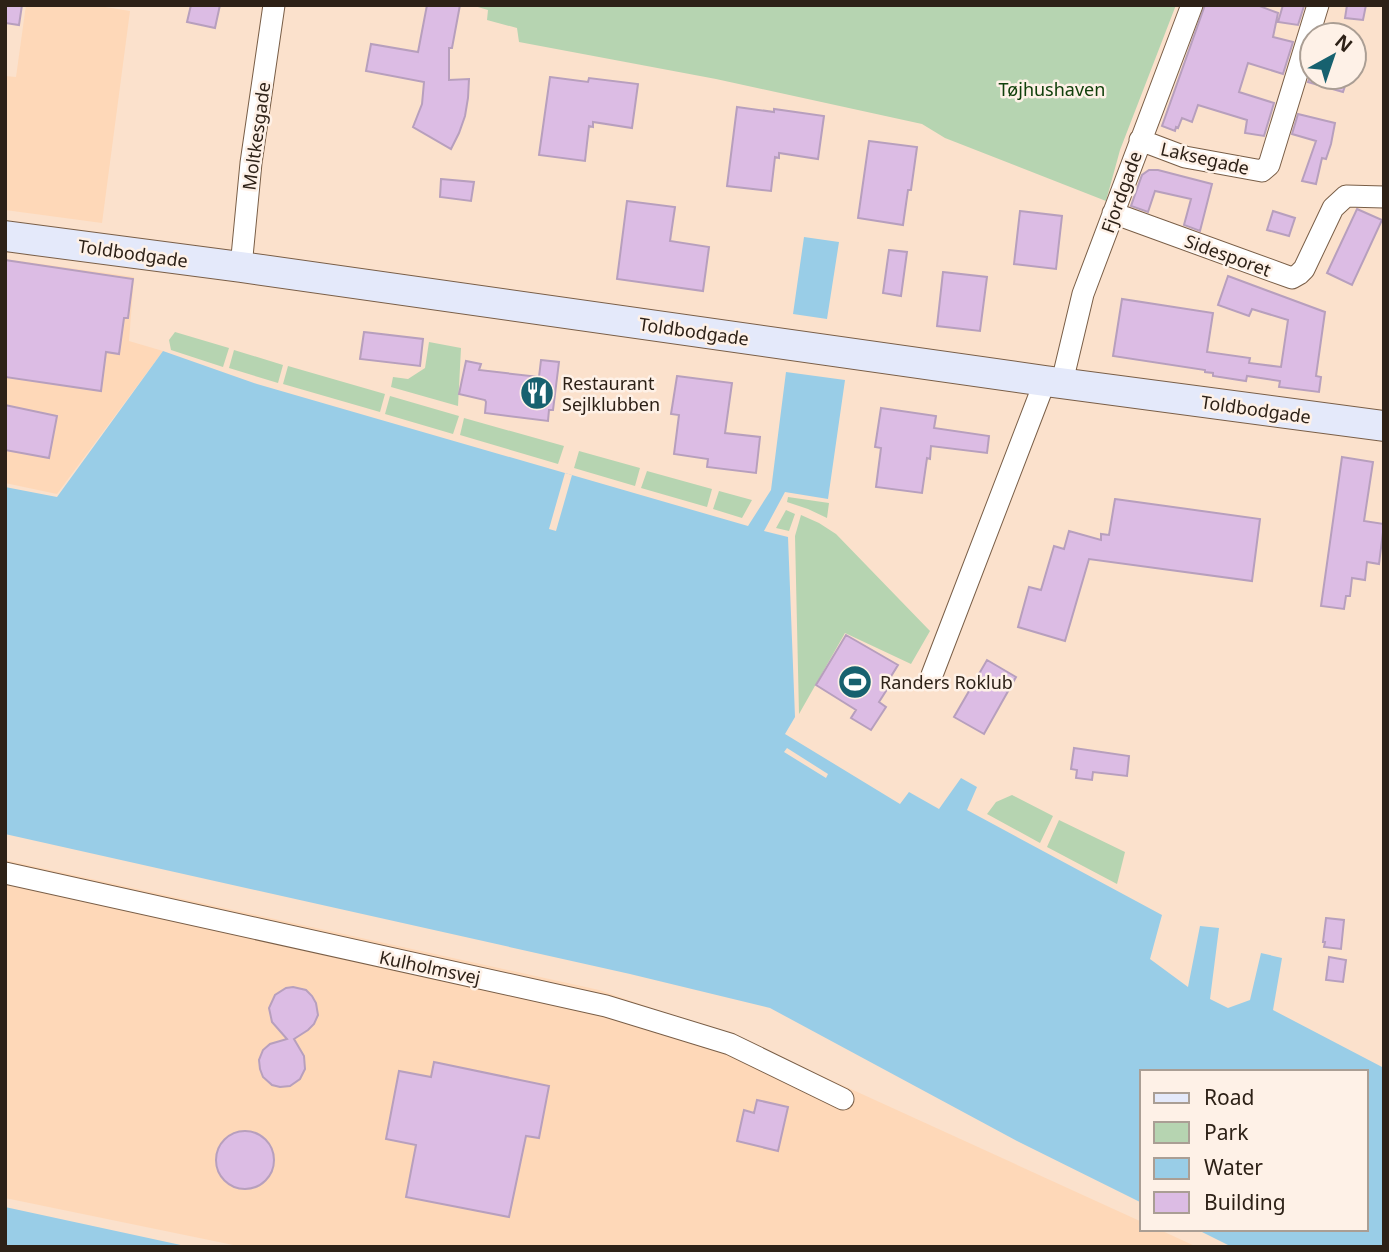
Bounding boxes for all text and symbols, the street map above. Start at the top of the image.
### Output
north arrow [1298,21,1368,91]
text: N [1330,28,1358,58]
park label: Tøjhushaven [999,77,1105,101]
street label: Moltkesgade [237,80,275,192]
street label: Laksegade [1158,136,1252,180]
street label: Fjordgade [1095,148,1147,236]
street label: Sidesporet [1182,228,1275,282]
street label: Toldbodgade [76,233,190,273]
street label: Toldbodgade [637,311,751,351]
place label: Restaurant Sejlklubben [562,371,660,416]
restaurant icon: Restaurant Sejlklubben [518,374,556,412]
street label: Toldbodgade [1199,389,1313,429]
sports icon: Randers Roklub [836,663,874,701]
place label: Randers Roklub [880,670,1013,694]
street label: Kulholmsvej [377,945,483,989]
legend [1140,1070,1368,1231]
text: Road [1204,1083,1254,1111]
text: Park [1204,1118,1249,1146]
text: Water [1204,1153,1263,1181]
text: Building [1204,1188,1286,1216]

